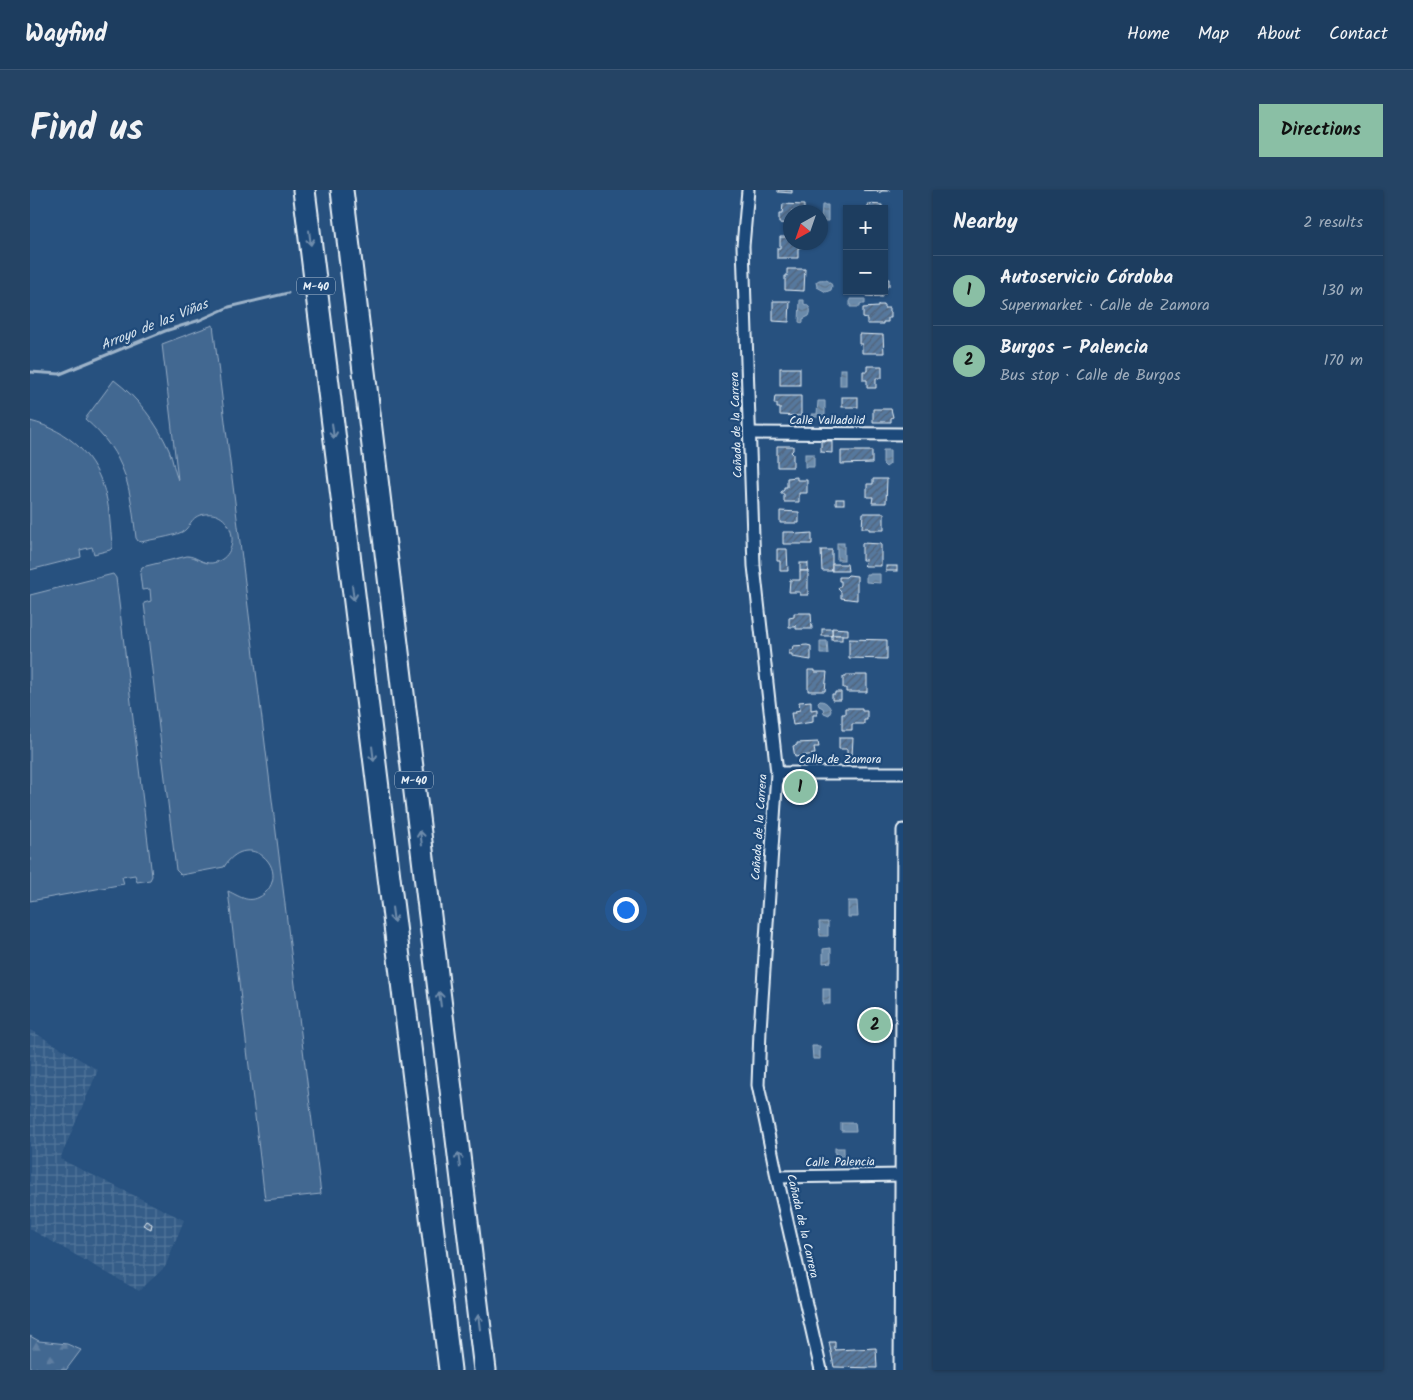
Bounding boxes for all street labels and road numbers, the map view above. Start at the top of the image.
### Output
road number: M-40 [297,278,335,294]
street label: Cañada de la Carrera [725,371,748,479]
street label: Calle Valladolid [789,411,866,430]
street label: Calle de Zamora [799,750,882,769]
road number: M-40 [395,772,433,788]
street label: Cañada de la Carrera [746,773,773,881]
street label: Calle Palencia [805,1152,875,1173]
street label: Cañada de la Carrera [781,1172,824,1281]

